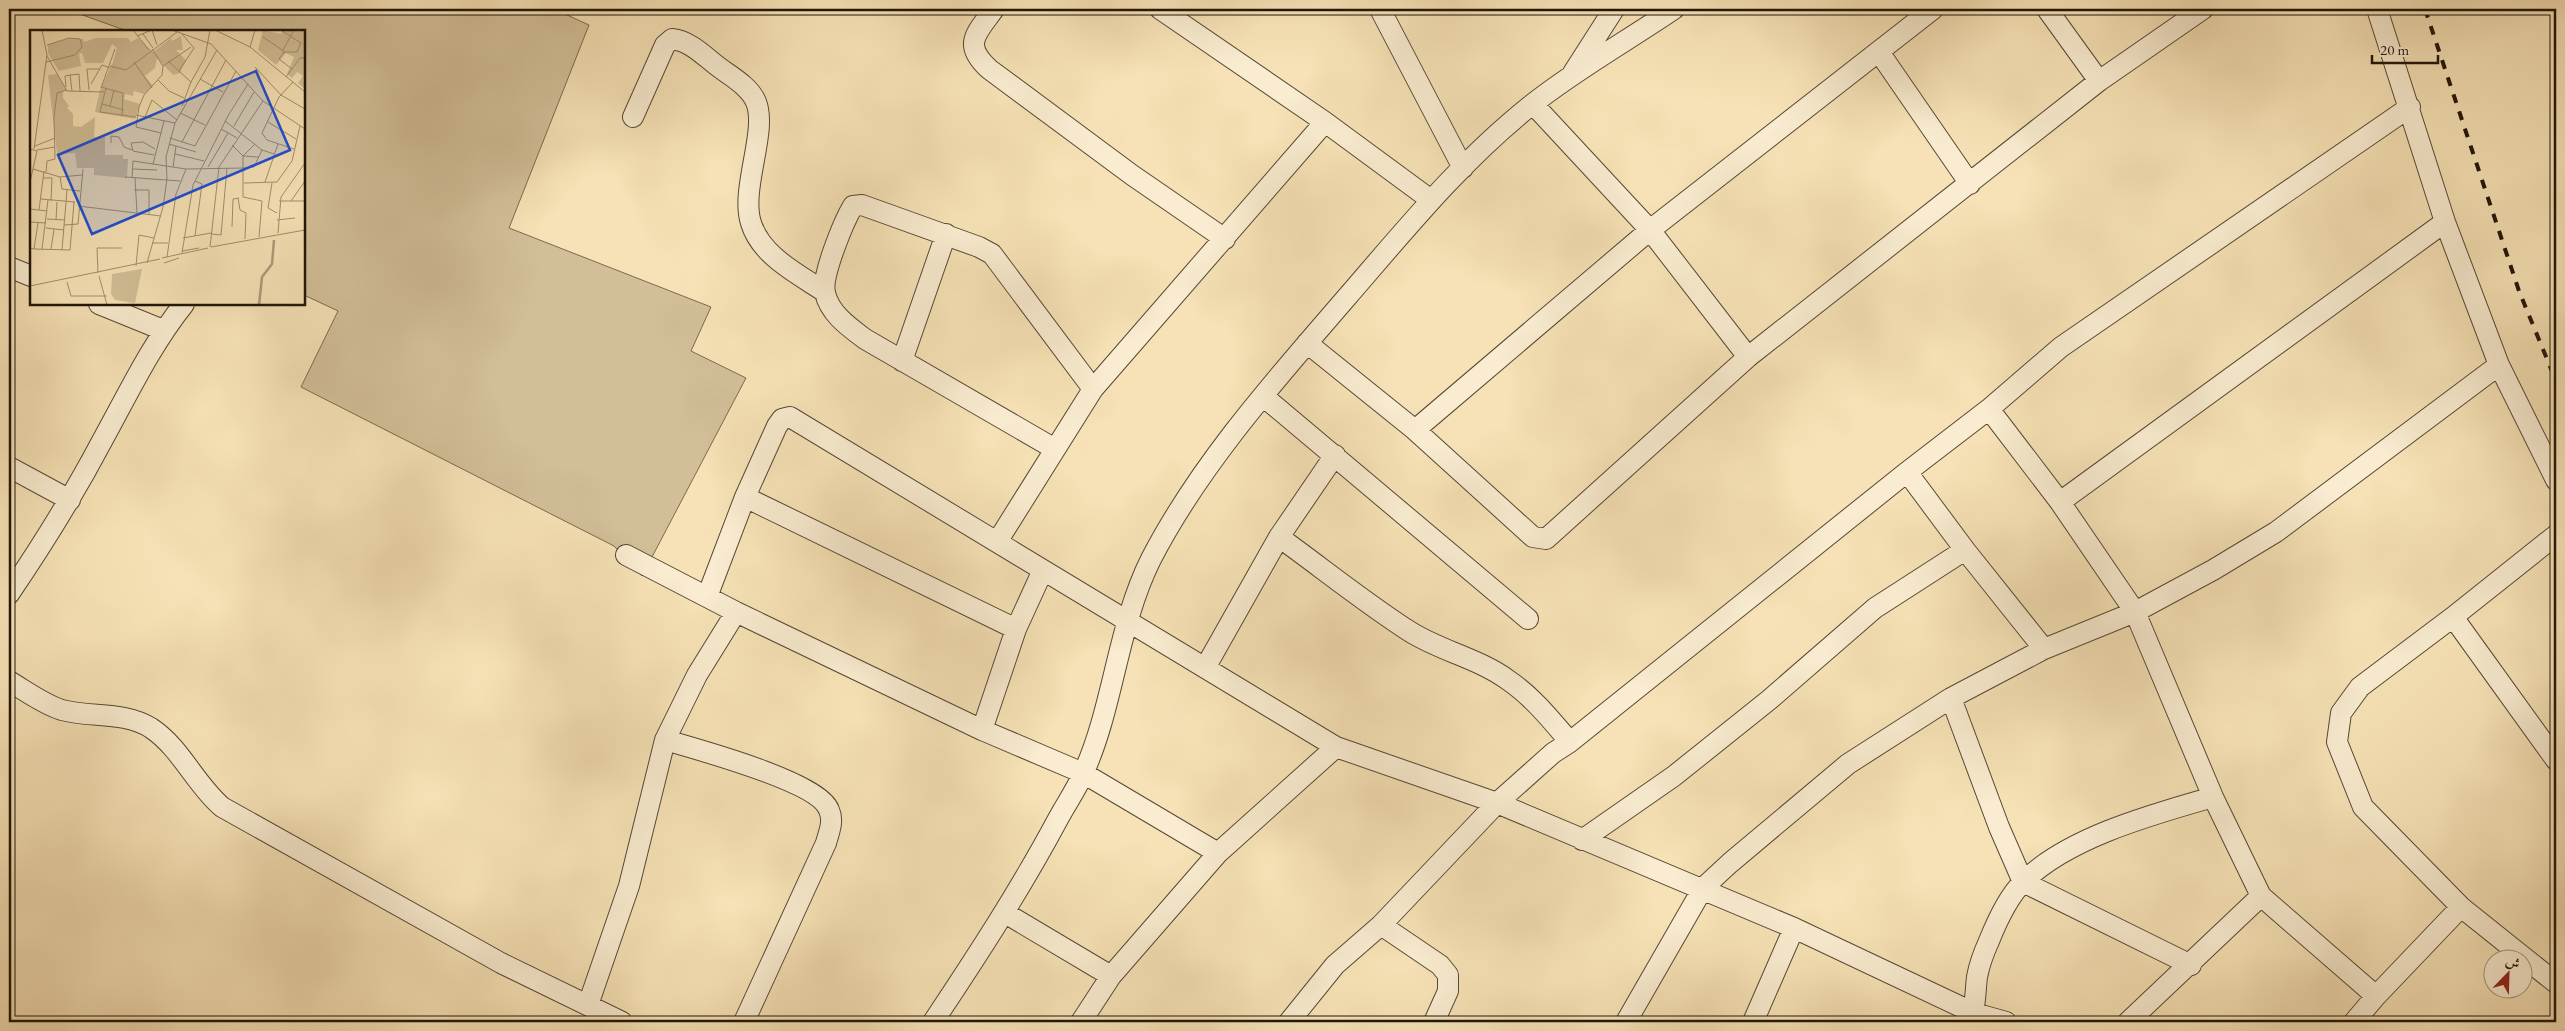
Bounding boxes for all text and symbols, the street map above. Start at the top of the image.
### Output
inset map [30,30,305,305]
scale bar [2372,32,2439,64]
text: 20 m [2380,40,2409,59]
north arrow [2482,948,2532,998]
text: ش [2503,951,2523,973]

